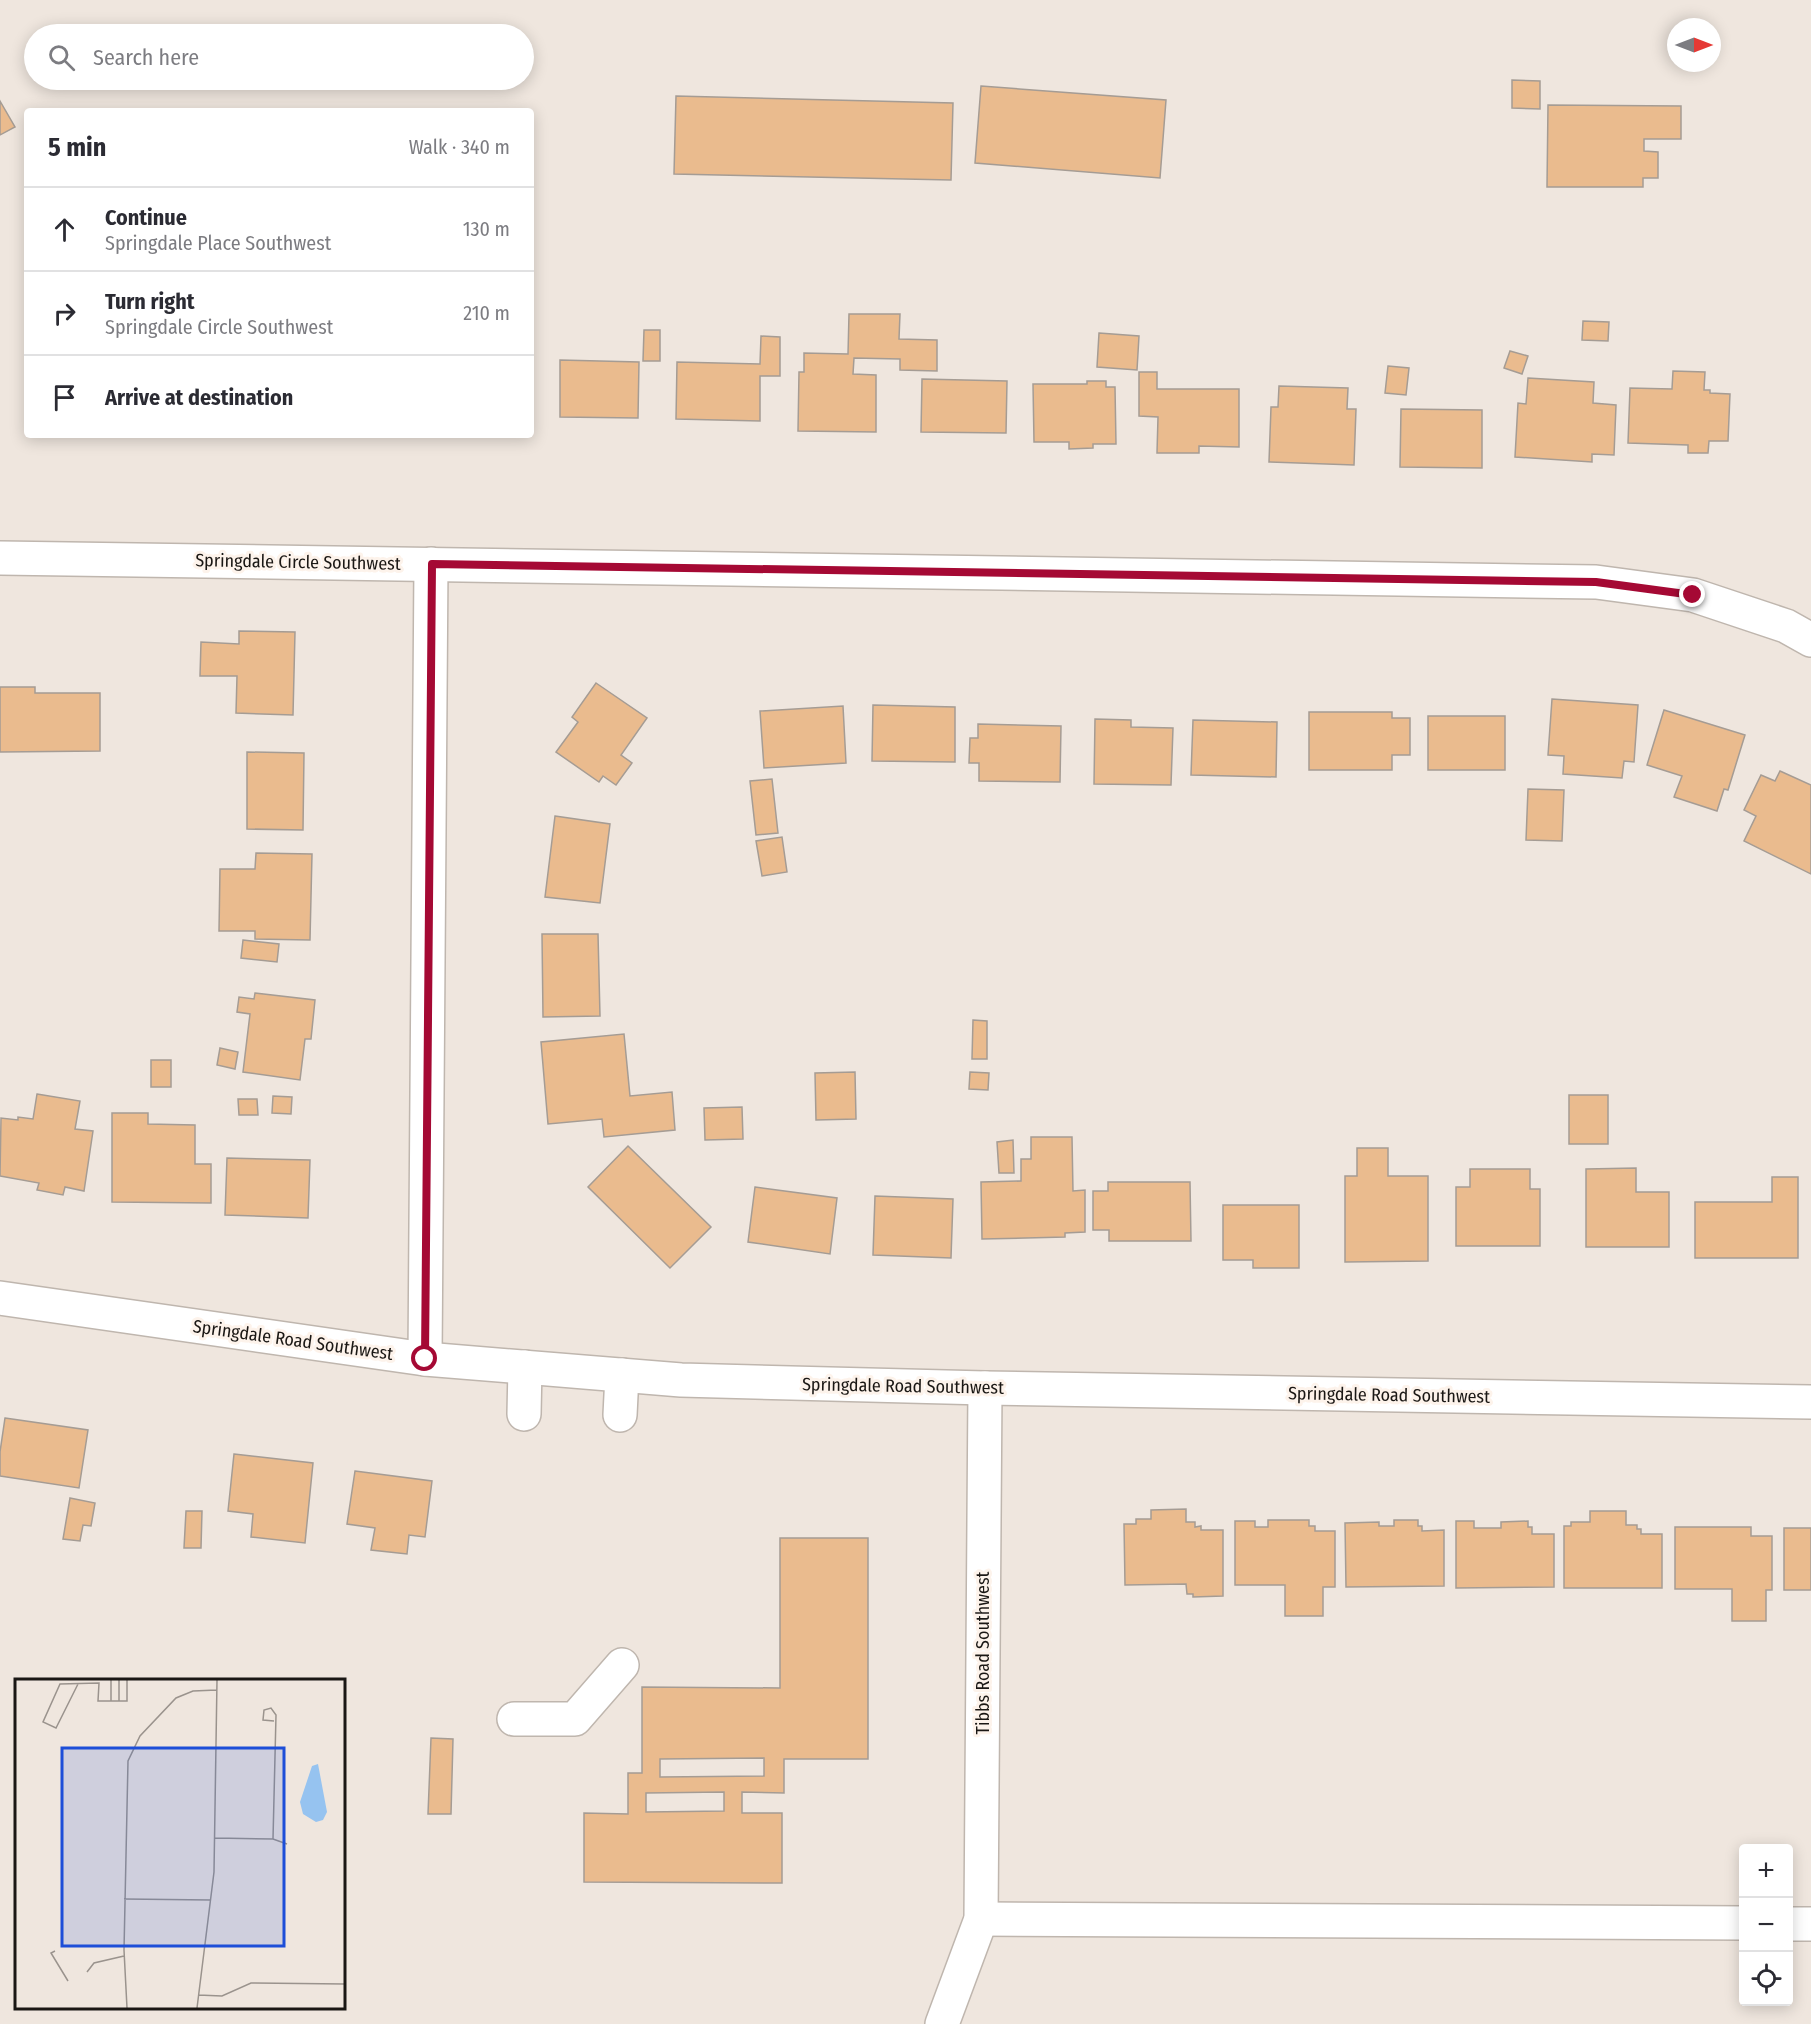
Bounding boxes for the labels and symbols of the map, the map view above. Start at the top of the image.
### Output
north arrow [1667,18,1721,72]
street label: Springdale Circle Southwest [195,549,401,575]
route end [1679,581,1705,607]
street label: Springdale Road Southwest [191,1315,395,1365]
route start [411,1345,437,1371]
street label: Springdale Road Southwest [802,1373,1004,1399]
street label: Springdale Road Southwest [1288,1382,1490,1408]
street label: Tibbs Road Southwest [972,1571,994,1734]
inset map [15,1679,345,2009]

